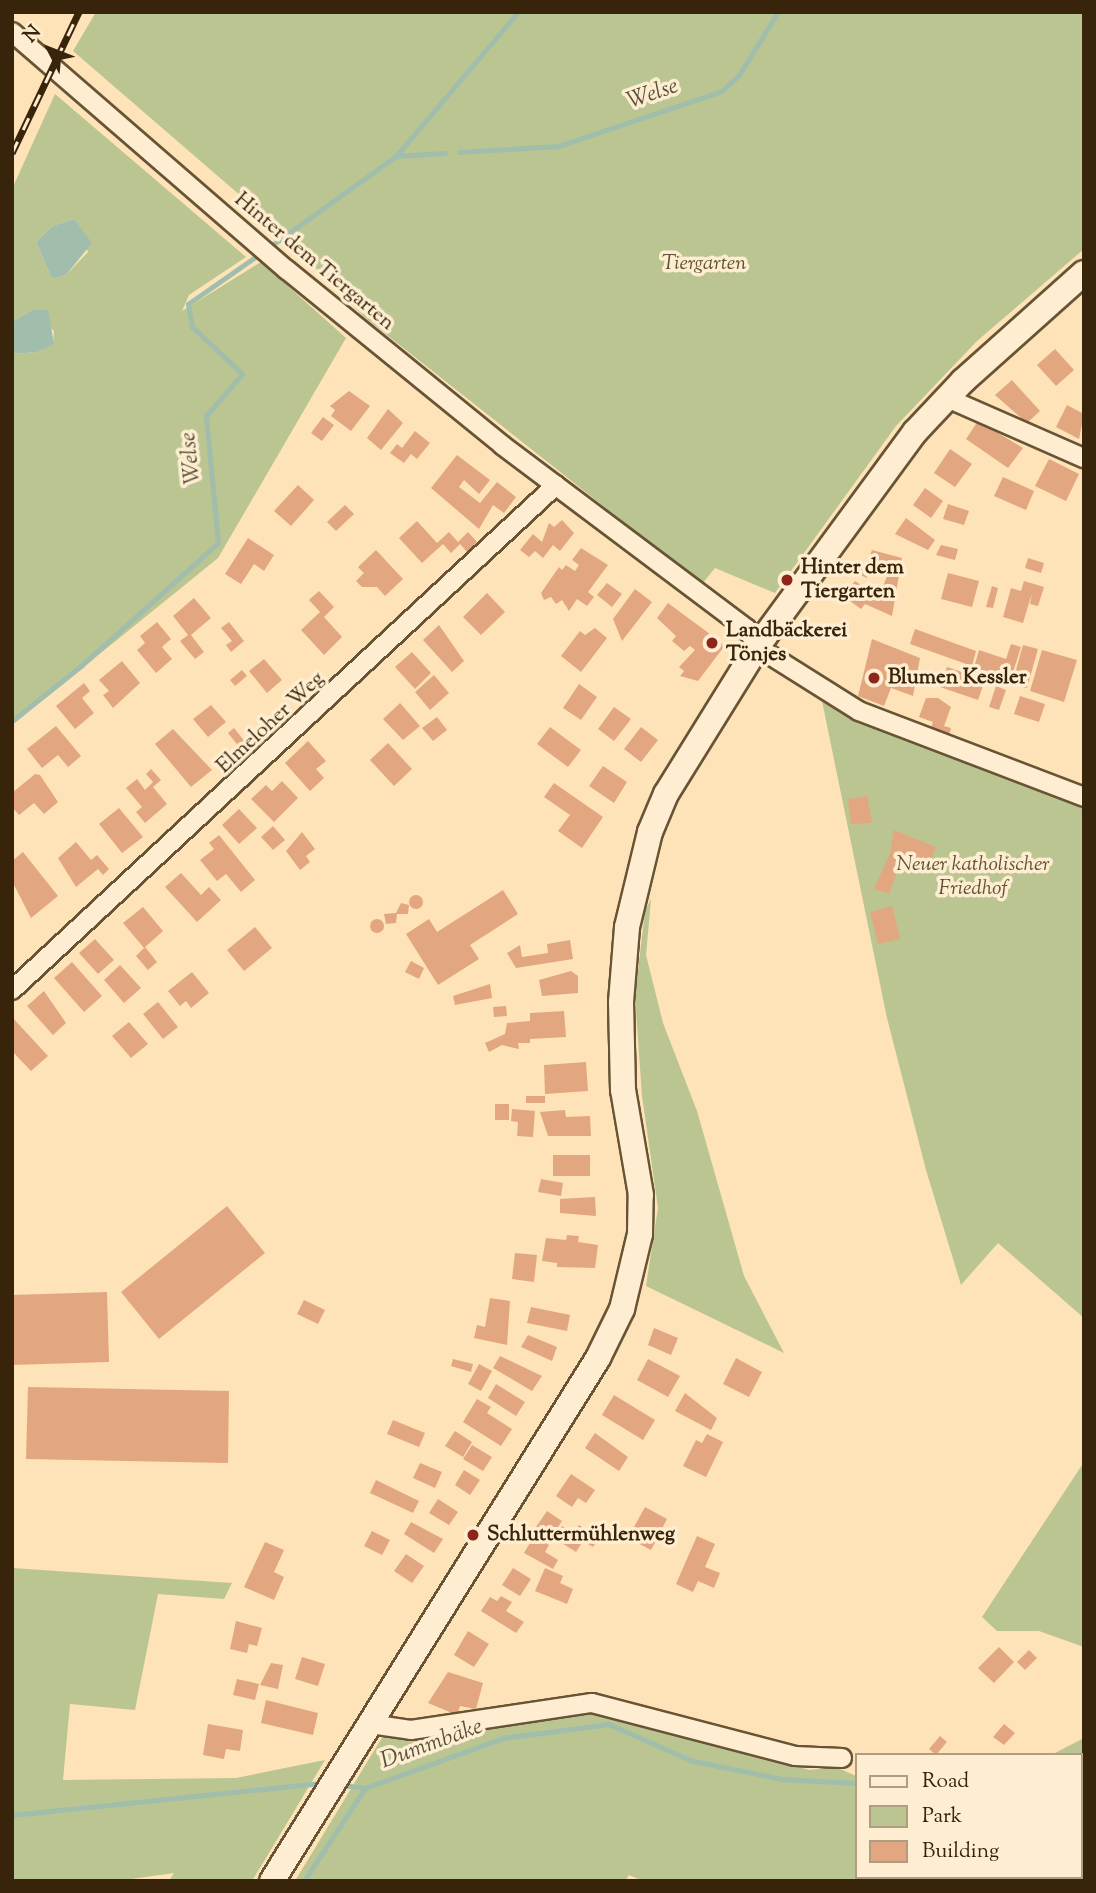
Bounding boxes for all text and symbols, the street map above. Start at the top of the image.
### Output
north arrow [14,14,84,84]
text: N [18,20,48,49]
water label: Welse [624,73,682,117]
street label: Hinter dem Tiergarten [229,188,399,336]
park label: Tiergarten [662,251,746,277]
water label: Welse [176,431,208,485]
place label: Hinter dem Tiergarten [801,555,904,605]
marker: Hinter dem Tiergarten [779,572,795,588]
place label: Landbäckerei Tönjes [726,618,847,668]
marker: Landbäckerei Tönjes [704,635,720,651]
place label: Blumen Kessler [888,665,1027,691]
street label: Elmeloher Weg [212,667,330,779]
marker: Blumen Kessler [866,670,882,686]
park label: Neuer katholischer Friedhof [896,852,1050,902]
place label: Schluttermühlenweg [487,1522,675,1548]
marker: Schluttermühlenweg [465,1527,481,1543]
water label: Dummbäke [377,1714,487,1776]
legend [855,1753,1082,1879]
text: Road [922,1767,969,1797]
text: Park [922,1802,962,1832]
text: Building [922,1837,999,1867]

